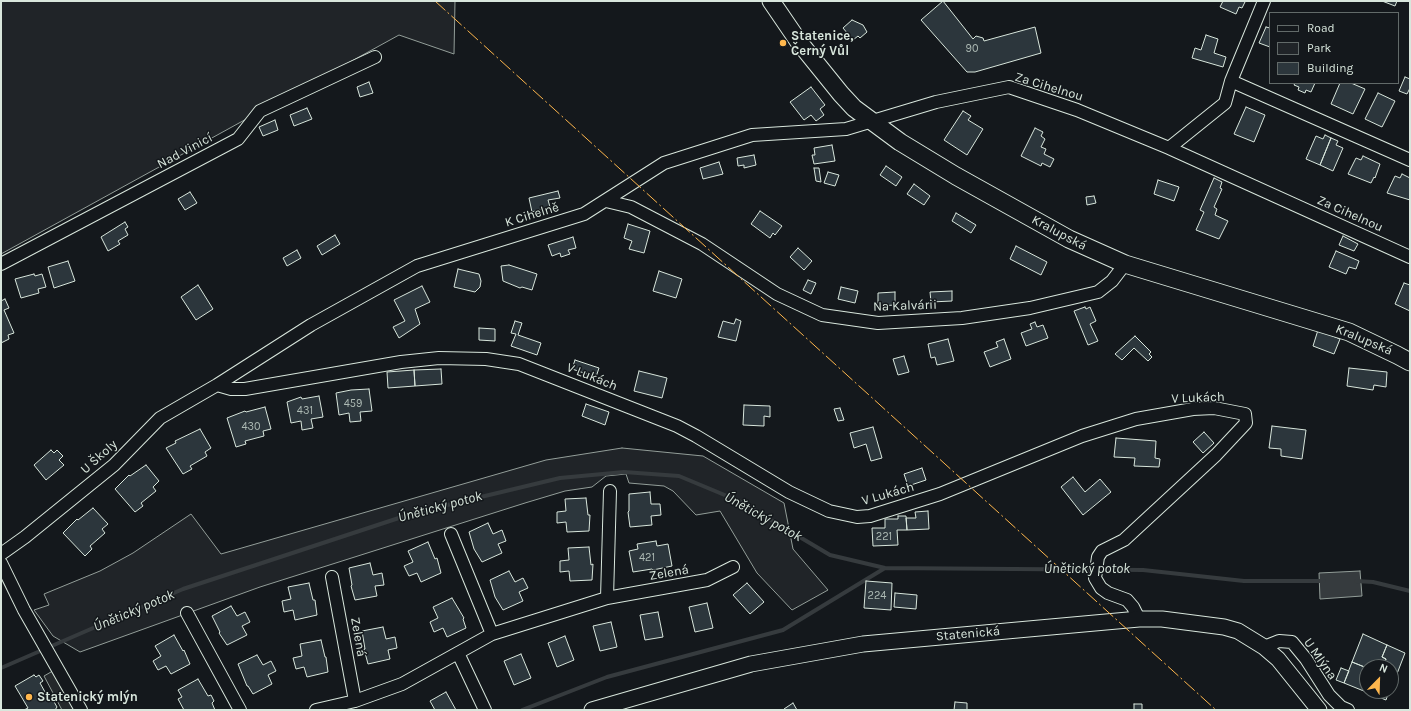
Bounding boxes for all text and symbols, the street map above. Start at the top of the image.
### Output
legend [1269,12,1399,84]
text: Road [1307,21,1335,35]
place label: Statenice, Černý Vůl [791,28,853,59]
marker: Statenice, Černý Vůl [778,38,788,48]
text: Park [1307,41,1331,55]
house number: 90 [966,42,978,56]
text: Building [1307,61,1353,75]
street label: Za Cihelnou [1013,69,1085,105]
street label: Nad Vinicí [155,130,215,172]
street label: Za Cihelnou [1315,192,1385,236]
street label: K Cihelně [503,199,561,231]
street label: Kralupská [1029,212,1089,254]
street label: Na Kalvárii [873,297,937,315]
street label: Kralupská [1333,321,1395,359]
street label: V Lukách [564,360,620,394]
street label: V Lukách [1171,389,1225,407]
house number: 459 [344,397,362,411]
house number: 431 [297,404,313,418]
house number: 430 [241,420,261,434]
street label: U Školy [78,437,120,477]
street label: V Lukách [860,479,916,509]
water label: Únětický potok [396,488,484,526]
water label: Únětický potok [721,489,805,545]
house number: 221 [876,530,892,544]
house number: 421 [639,551,655,565]
water label: Únětický potok [1044,561,1130,577]
street label: Zelená [648,562,690,584]
water label: Únětický potok [91,586,177,636]
house number: 224 [868,589,886,603]
street label: Zelená [347,616,369,658]
street label: Statenická [935,623,1001,645]
street label: U Mlýna [1300,635,1340,683]
north arrow [1359,659,1399,699]
text: N [1377,661,1390,676]
place label: Statenický mlýn [37,689,138,705]
marker: Statenický mlýn [24,692,34,702]

